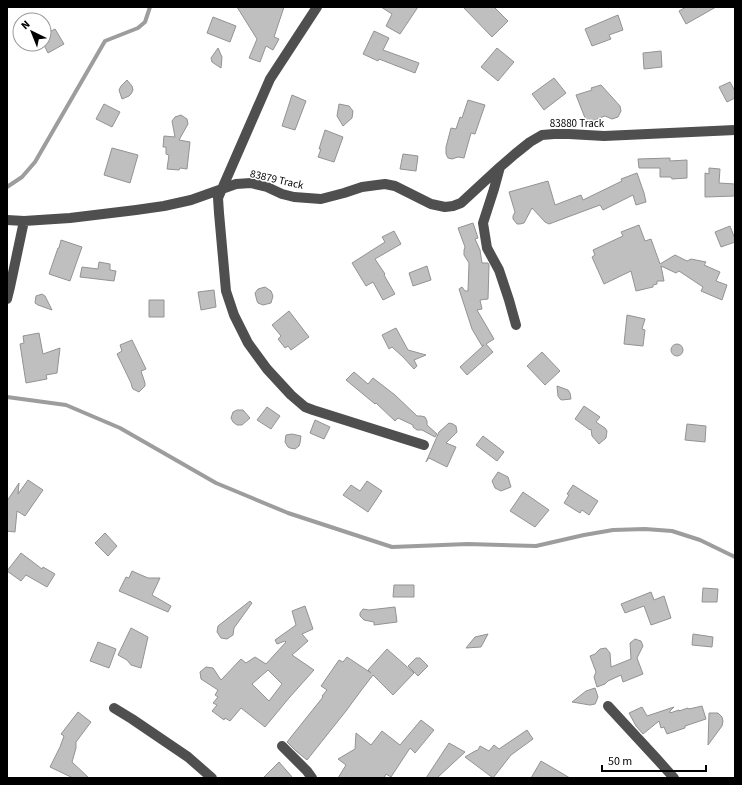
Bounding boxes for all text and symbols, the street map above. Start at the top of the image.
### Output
north arrow [12,12,52,52]
text: N [18,17,33,33]
street label: 83880 Track [550,116,605,131]
street label: 83879 Track [249,166,306,193]
scale bar [602,747,706,773]
text: 50 m [608,753,632,770]

